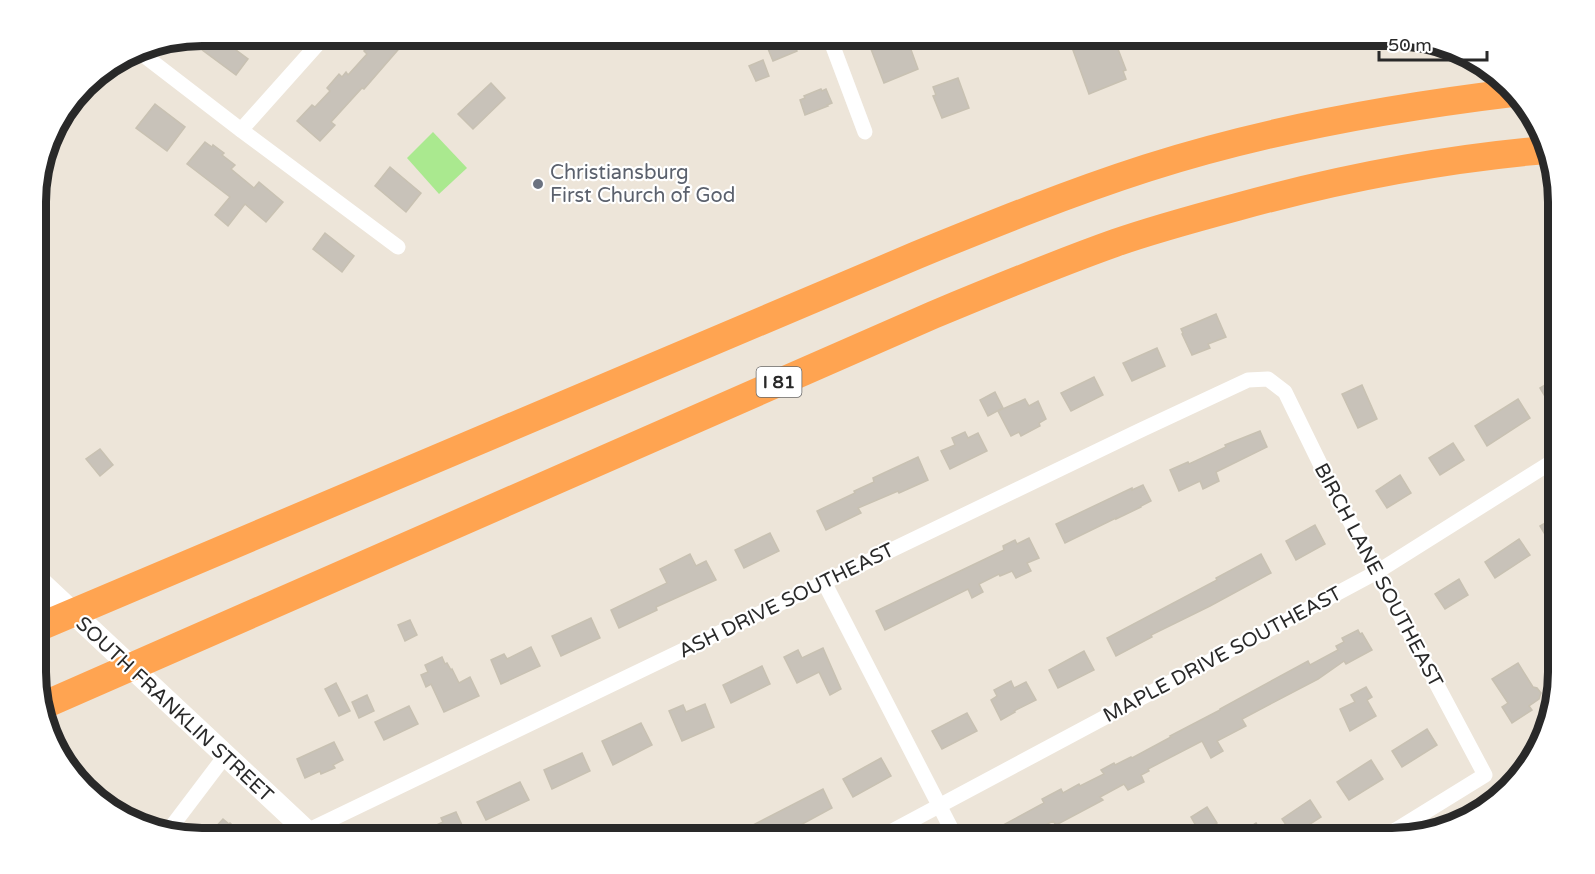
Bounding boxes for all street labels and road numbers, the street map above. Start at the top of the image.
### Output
road number: I 81 [756,367,802,397]
street label: BIRCH LANE SOUTHEAST [1309,459,1448,692]
street label: ASH DRIVE SOUTHEAST [675,538,898,664]
street label: MAPLE DRIVE SOUTHEAST [1099,582,1346,728]
street label: SOUTH FRANKLIN STREET [71,612,278,808]

